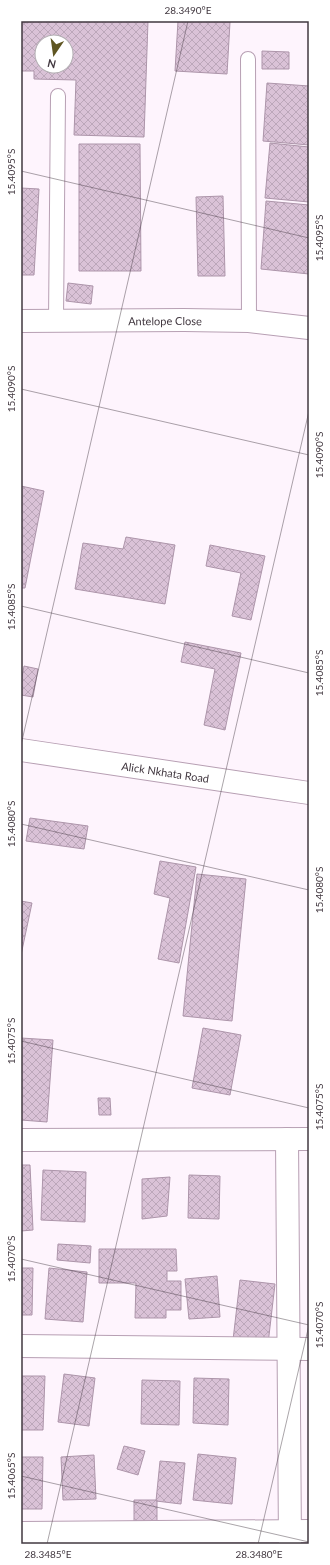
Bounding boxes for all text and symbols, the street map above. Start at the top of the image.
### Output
text: 28.3490°E [164,4,212,16]
north arrow [34,34,74,74]
text: N [46,57,57,72]
text: 15.4095°S [5,149,17,195]
text: 15.4095°S [313,215,325,261]
street label: Antelope Close [128,313,202,327]
text: 15.4090°S [5,366,17,412]
text: 15.4090°S [313,432,325,478]
text: 15.4085°S [5,584,17,630]
text: 15.4085°S [313,650,325,696]
street label: Alick Nkhata Road [121,759,210,785]
text: 15.4080°S [5,801,17,847]
text: 15.4080°S [313,867,325,913]
text: 15.4075°S [5,1018,17,1064]
text: 15.4075°S [313,1084,325,1130]
text: 15.4070°S [5,1236,17,1282]
text: 15.4070°S [313,1302,325,1348]
text: 15.4065°S [5,1453,17,1499]
text: 28.3485°E [24,1548,72,1560]
text: 28.3480°E [235,1548,283,1560]

